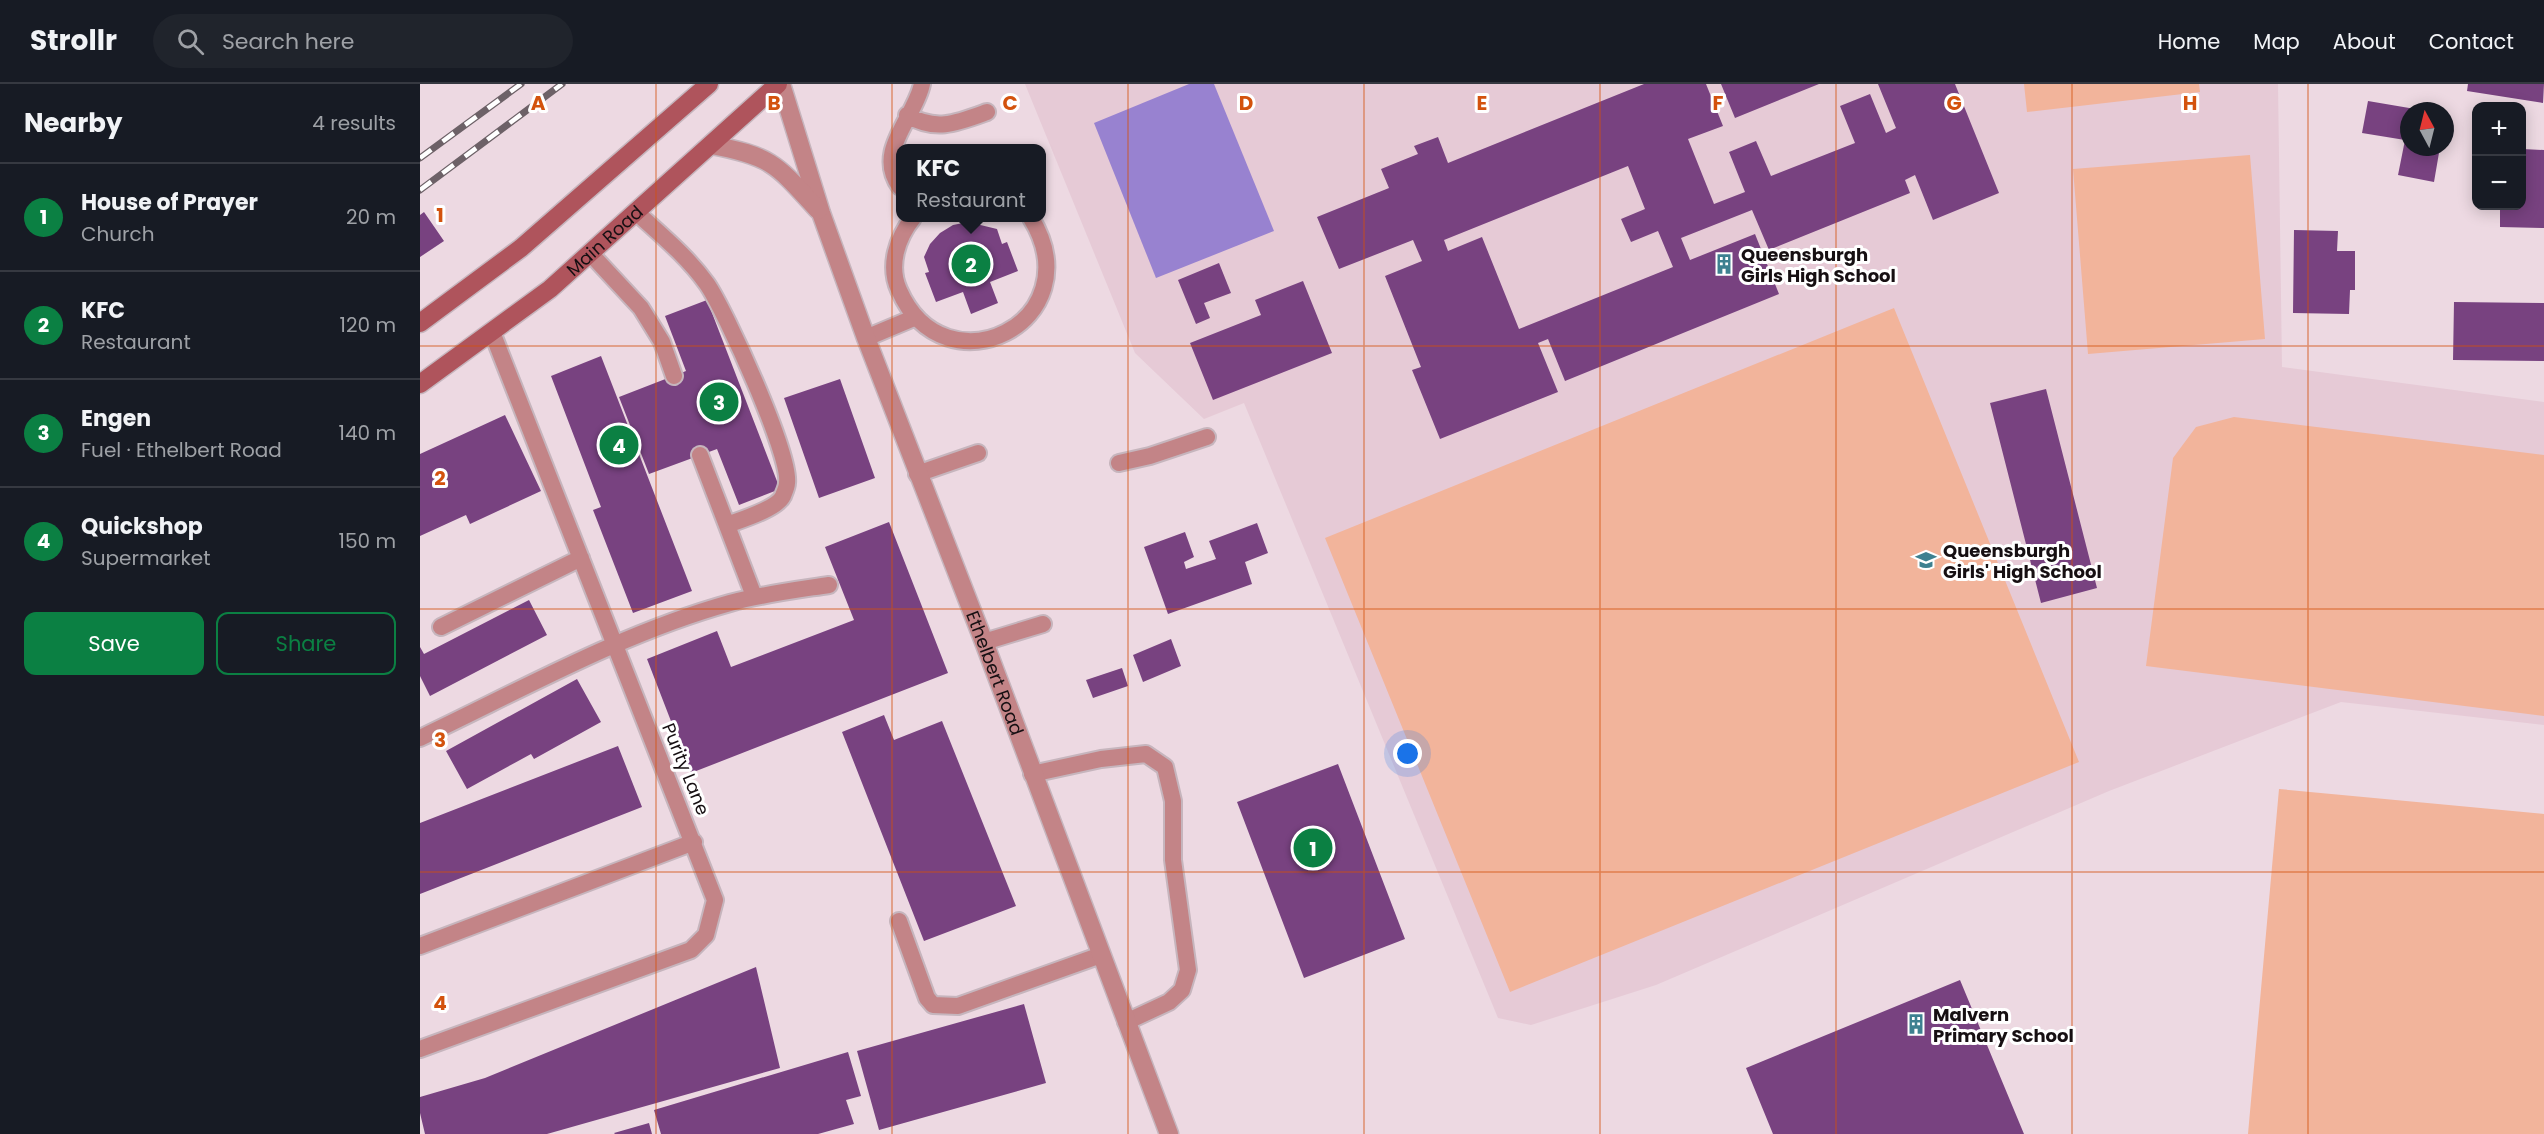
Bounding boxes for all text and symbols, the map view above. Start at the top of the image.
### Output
search box [153,14,573,68]
text: Strollr [30,21,117,60]
icon: search [174,25,207,58]
text: Search here [222,26,354,57]
text: Home [2158,27,2220,56]
text: Map [2253,27,2300,56]
text: About [2333,27,2396,56]
text: Contact [2429,27,2514,56]
text: A [531,89,546,117]
text: B [767,89,781,117]
text: C [1002,89,1018,117]
text: D [1239,89,1253,117]
text: E [1477,89,1487,117]
text: F [1713,89,1724,117]
text: G [1946,89,1962,117]
text: H [2183,89,2197,117]
north arrow [2400,102,2454,156]
map controls [2472,102,2526,210]
button: + [2472,102,2526,156]
text: Nearby [24,105,122,141]
text: 4 results [312,109,396,137]
popup [896,144,1046,222]
text: KFC [916,153,960,184]
button: − [2472,156,2526,210]
text: Restaurant [916,186,1026,214]
text: House of Prayer [81,187,258,218]
street label: Main Road [560,199,648,281]
text: 1 [436,201,444,229]
text: 1 [40,203,47,231]
text: 20 m [346,203,396,231]
text: Church [81,220,154,248]
pin: 2 [952,242,990,286]
place label: Queensburgh Girls High School [1741,242,1896,288]
building icon: Queensburgh Girls High School [1712,252,1736,276]
text: KFC [81,295,125,326]
text: 2 [38,311,49,339]
text: 120 m [340,311,396,339]
text: Restaurant [81,328,191,356]
pin: 3 [700,380,738,424]
text: Engen [81,403,151,434]
text: 3 [37,419,50,447]
text: 140 m [339,419,396,447]
pin: 4 [600,422,638,468]
text: Fuel · Ethelbert Road [81,436,282,464]
text: 2 [434,464,446,492]
text: Quickshop [81,511,203,542]
text: 4 [37,527,50,555]
text: 150 m [339,527,396,555]
place label: Queensburgh Girls' High School [1943,538,2102,584]
text: Supermarket [81,544,210,572]
school or university icon: Queensburgh Girls' High School [1914,548,1938,572]
street label: Ethelbert Road [961,607,1030,739]
button: Save [24,612,204,675]
button: Share [216,612,396,675]
street label: Purity Lane [656,719,716,819]
text: 3 [434,726,446,754]
your location [1393,739,1422,768]
pin: 1 [1294,826,1332,870]
text: 4 [433,989,447,1017]
place label: Malvern Primary School [1933,1002,2074,1048]
building icon: Malvern Primary School [1904,1012,1928,1036]

